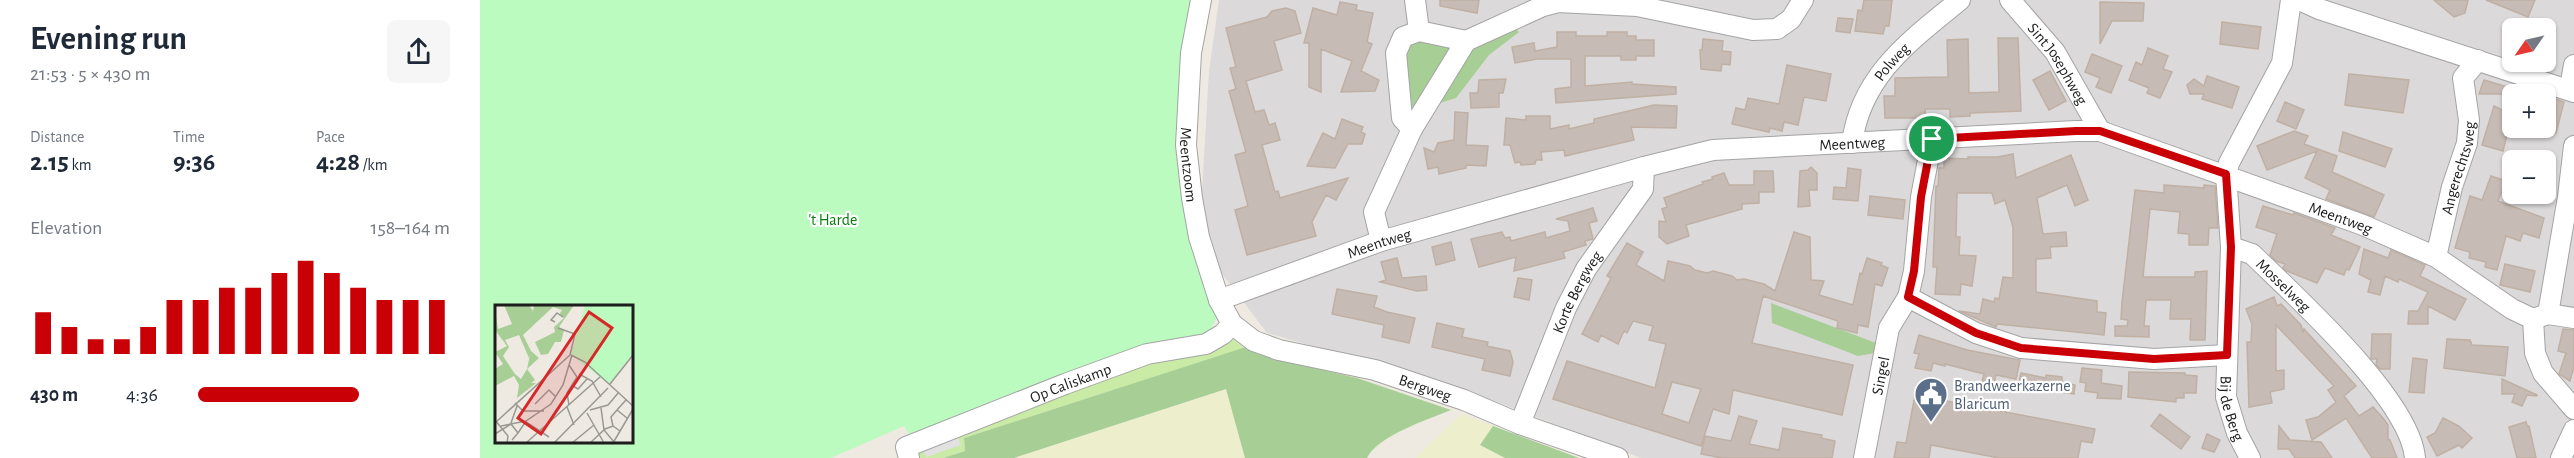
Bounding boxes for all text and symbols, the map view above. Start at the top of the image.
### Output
north arrow [2502,18,2556,72]
map controls [2502,18,2556,204]
button: share [387,20,450,83]
street label: Sint Josephweg [2024,20,2090,108]
text: Evening run [30,23,187,56]
street label: Polweg [1871,40,1913,84]
text: 21:53 · 5 × 430 m [30,64,151,84]
button: + [2502,84,2556,138]
pin [1906,113,1957,164]
street label: Angerechtsweg [2439,120,2478,216]
icon: arrive [1915,122,1948,155]
street label: Meentzoom [1177,127,1199,203]
text: Distance [30,129,84,145]
text: Time [173,129,205,145]
text: Pace [316,129,345,145]
street label: Meentweg [1819,134,1886,153]
text: 2.15 [30,149,69,175]
text: 9:36 [173,149,215,175]
text: 4:28 [316,149,360,175]
button: − [2502,150,2556,204]
text: km [69,157,92,173]
text: /km [360,157,387,173]
street label: Meentweg [2307,199,2375,237]
park label: 't Harde [809,212,857,228]
text: Elevation [30,218,102,238]
text: 158–164 m [371,218,450,238]
street label: Meentweg [1345,226,1413,262]
street label: Korte Bergweg [1550,248,1605,336]
street label: Mosselweg [2253,256,2314,315]
inset map [495,305,633,443]
street label: Singel [1869,355,1892,396]
street label: Op Caliskamp [1028,361,1114,406]
street label: Bergweg [1397,372,1454,404]
street label: Bij de Berg [2216,375,2247,444]
public building icon: Brandweerkazerne Blaricum [1913,376,1949,423]
place label: Brandweerkazerne Blaricum [1954,378,2071,412]
text: 430 m [30,385,78,405]
text: 4:36 [126,385,158,405]

